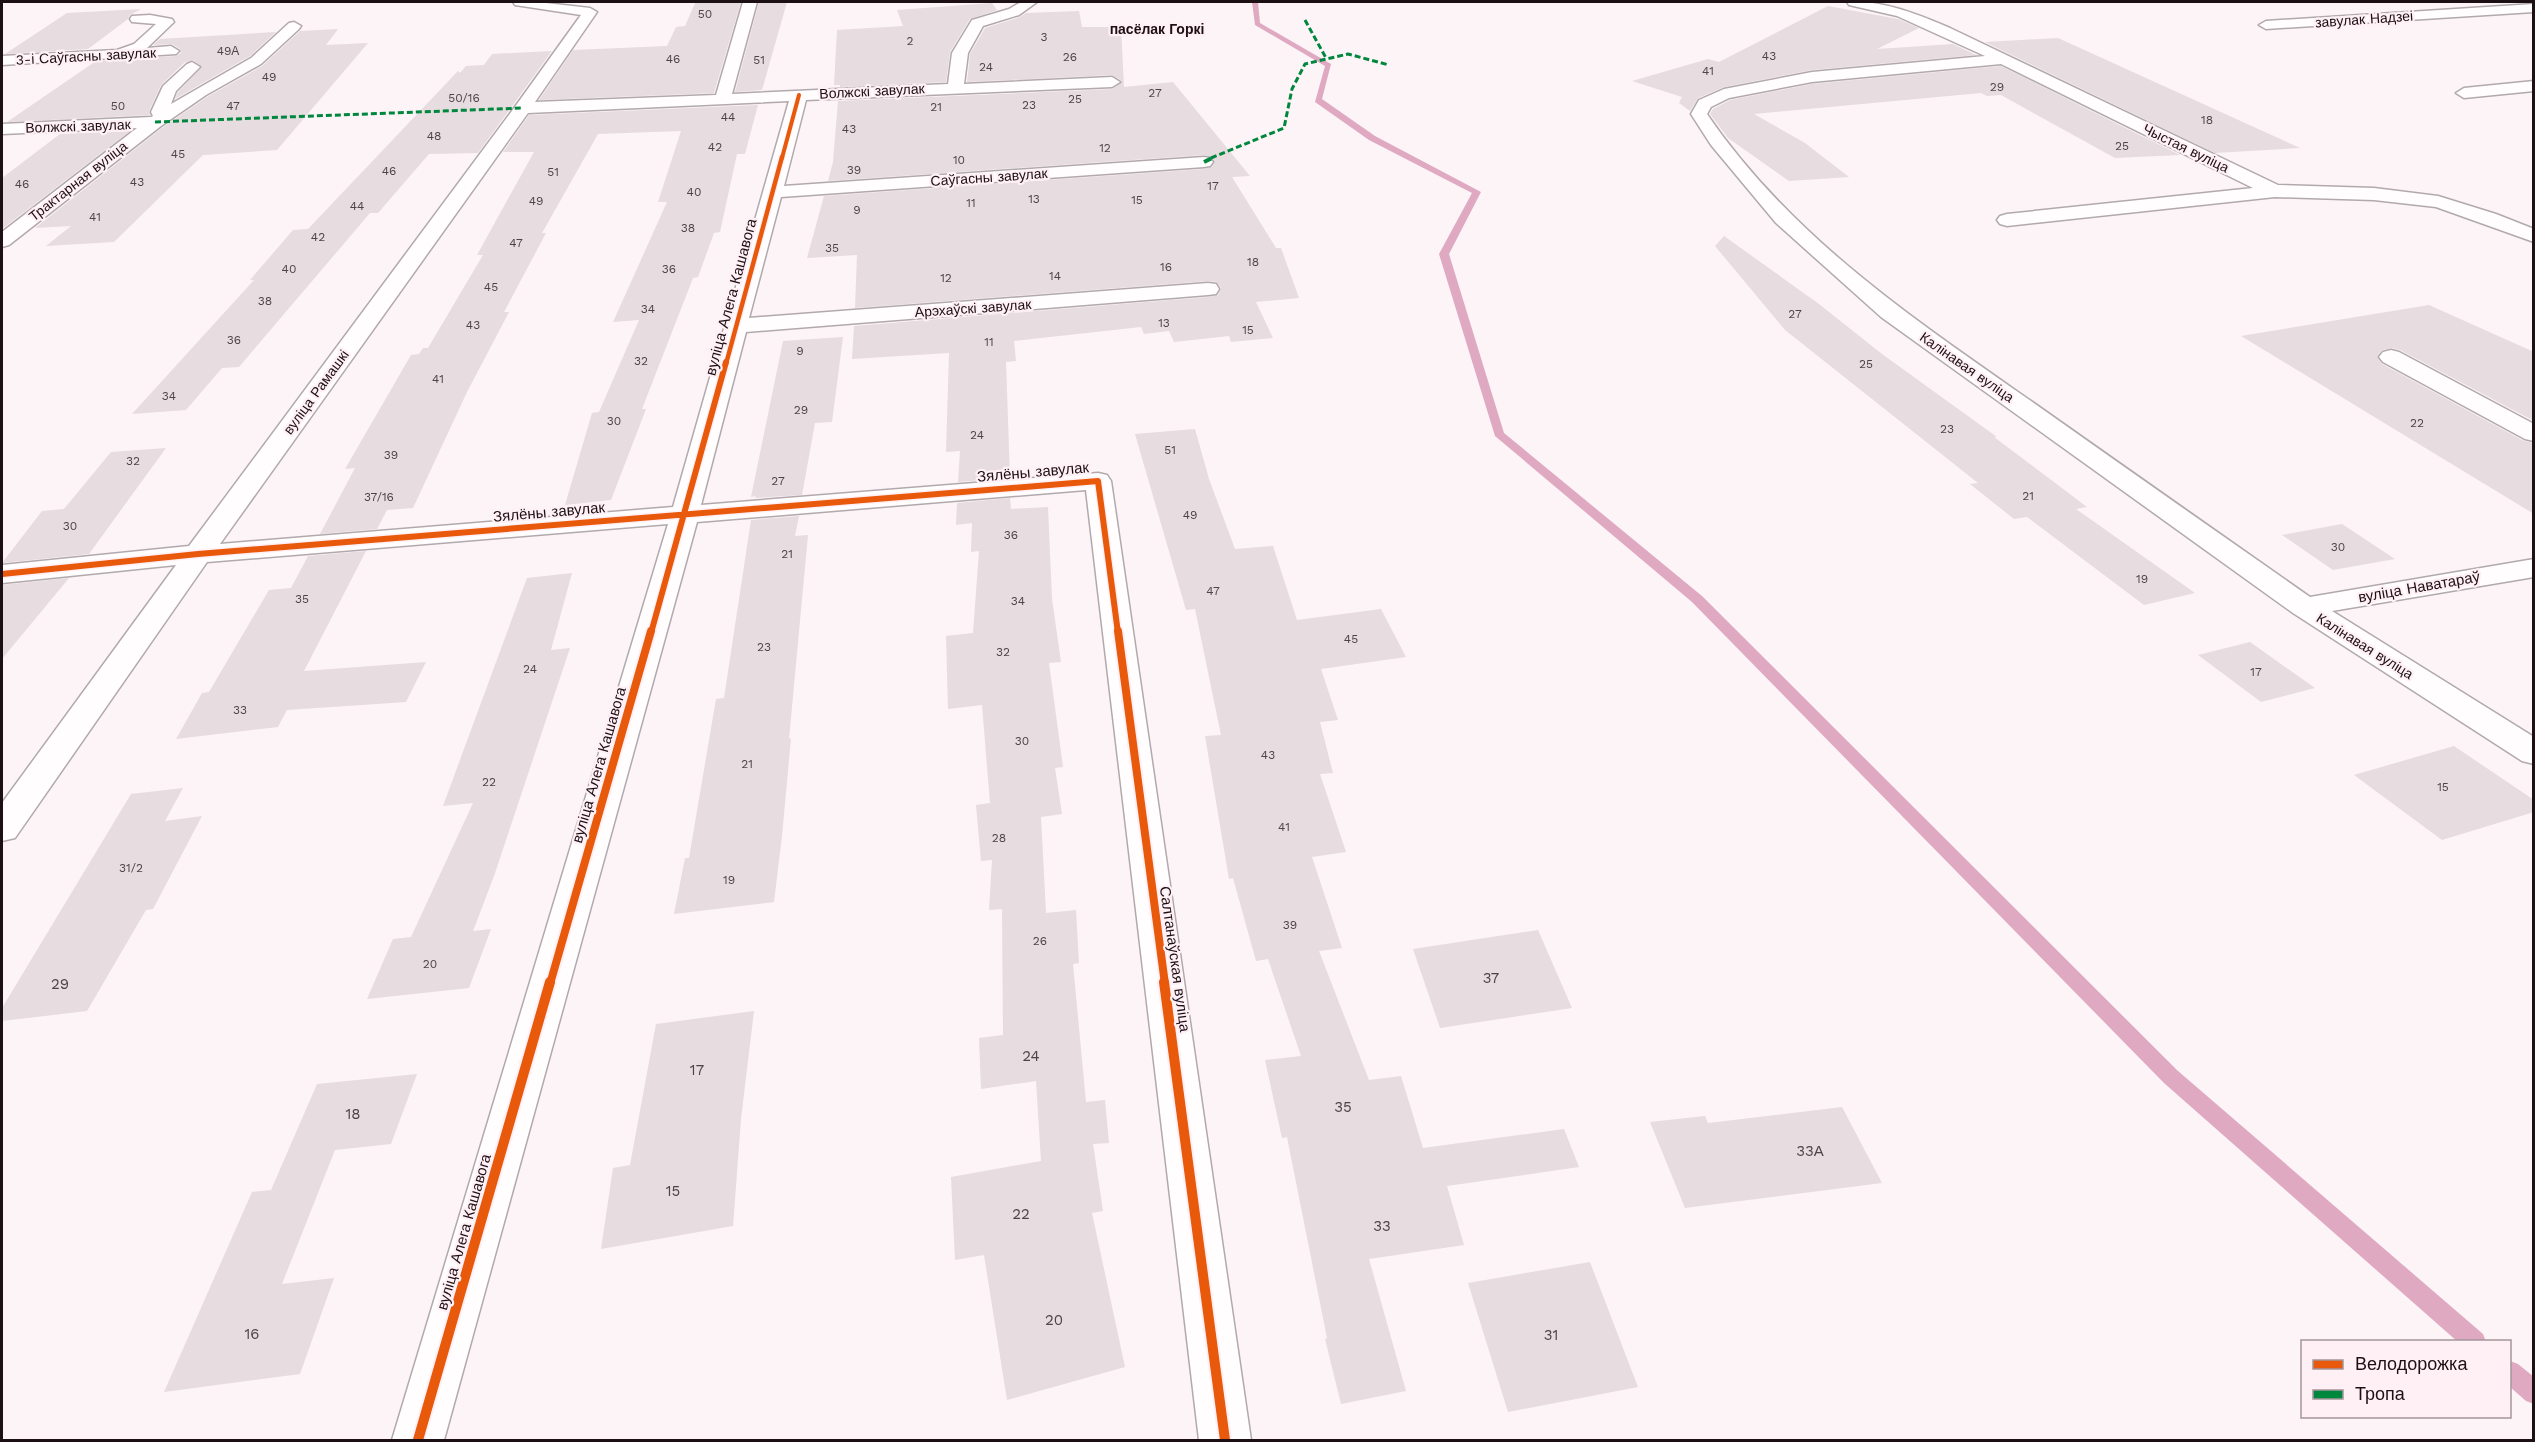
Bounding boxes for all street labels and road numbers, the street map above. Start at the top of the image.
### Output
street label: завулак Надзеі [2315,8,2413,30]
street label: 3-і Саўгасны завулак [15,44,157,68]
street label: Волжскі завулак [819,80,926,102]
street label: Волжскі завулак [25,116,132,136]
street label: Чыстая вуліца [2140,120,2232,176]
street label: Трактарная вуліца [26,138,130,224]
street label: Саўгасны завулак [930,165,1049,189]
street label: вуліца Алега Кашавога [701,216,761,377]
street label: Арэхаўскі завулак [914,296,1033,320]
street label: Калінавая вуліца [1917,329,2017,406]
street label: вуліца Рамашкі [280,347,352,437]
street label: Зялёны завулак [976,458,1090,486]
street label: Зялёны завулак [492,498,606,526]
street label: вуліца Наватараў [2357,567,2482,607]
street label: Калінавая вуліца [2314,610,2417,682]
street label: вуліца Алега Кашавога [568,684,630,845]
street label: Салтанаўская вуліца [1156,885,1194,1034]
street label: вуліца Алега Кашавога [433,1151,495,1312]

